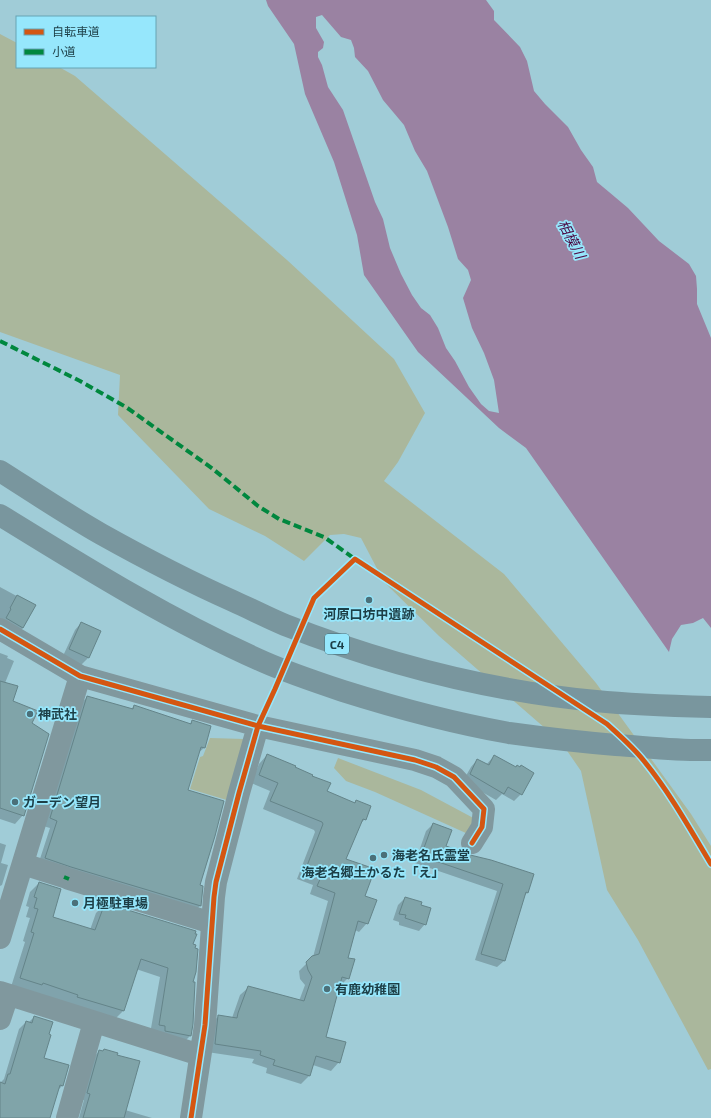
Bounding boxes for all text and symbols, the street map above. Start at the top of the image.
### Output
legend [16,16,156,68]
text: 自転車道 [52,24,100,38]
text: 小道 [52,44,76,58]
water label: 相模川 [555,216,590,263]
marker: 河原口坊中遺跡 [364,595,374,605]
place label: 河原口坊中遺跡 [323,606,415,622]
road number: C4 [325,634,349,654]
place label: 神武社 [38,706,77,722]
marker: 神武社 [25,709,35,719]
place label: ガーデン望月 [23,794,101,810]
marker: ガーデン望月 [10,797,20,807]
place label: 海老名氏霊堂 [392,847,470,863]
marker: 海老名氏霊堂 [379,850,389,860]
marker: 海老名郷土かるた「え」 [368,853,378,863]
place label: 海老名郷土かるた「え」 [301,864,445,880]
place label: 月極駐車場 [83,895,148,911]
marker: 月極駐車場 [70,898,80,908]
place label: 有鹿幼稚園 [335,981,400,997]
marker: 有鹿幼稚園 [322,984,332,994]

